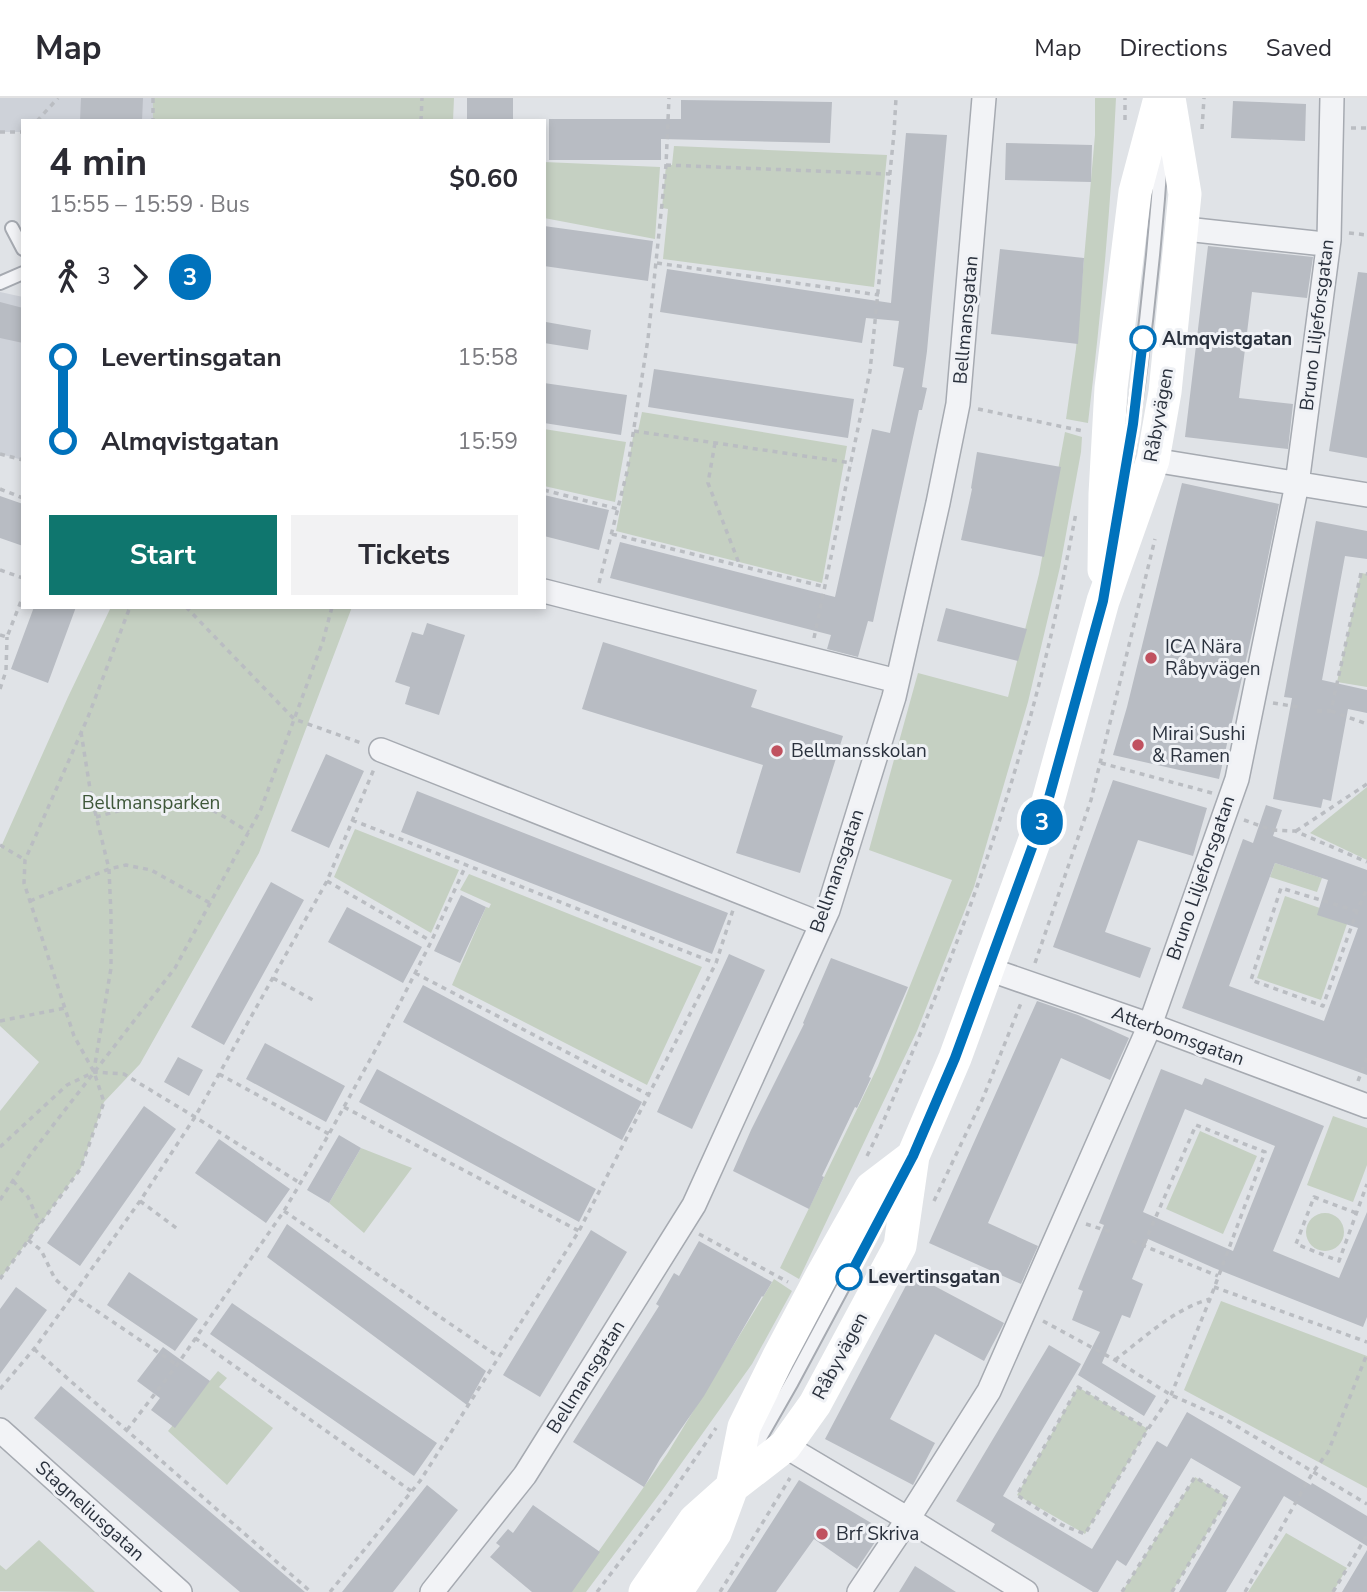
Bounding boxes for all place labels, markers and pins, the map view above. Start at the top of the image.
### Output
marker: Almqvistgatan [1130,326,1156,352]
place label: Almqvistgatan [1162,326,1292,352]
place label: ICA Nära Råbyvägen [1165,634,1261,682]
marker: ICA Nära Råbyvägen [1143,650,1159,666]
place label: Mirai Sushi & Ramen [1152,721,1245,769]
marker: Mirai Sushi & Ramen [1130,737,1146,753]
place label: Bellmansskolan [791,738,927,764]
marker: Bellmansskolan [769,743,785,759]
marker: Levertinsgatan [836,1264,862,1290]
place label: Levertinsgatan [868,1264,1000,1290]
place label: Brf Skriva [836,1521,919,1547]
marker: Brf Skriva [814,1526,830,1542]

